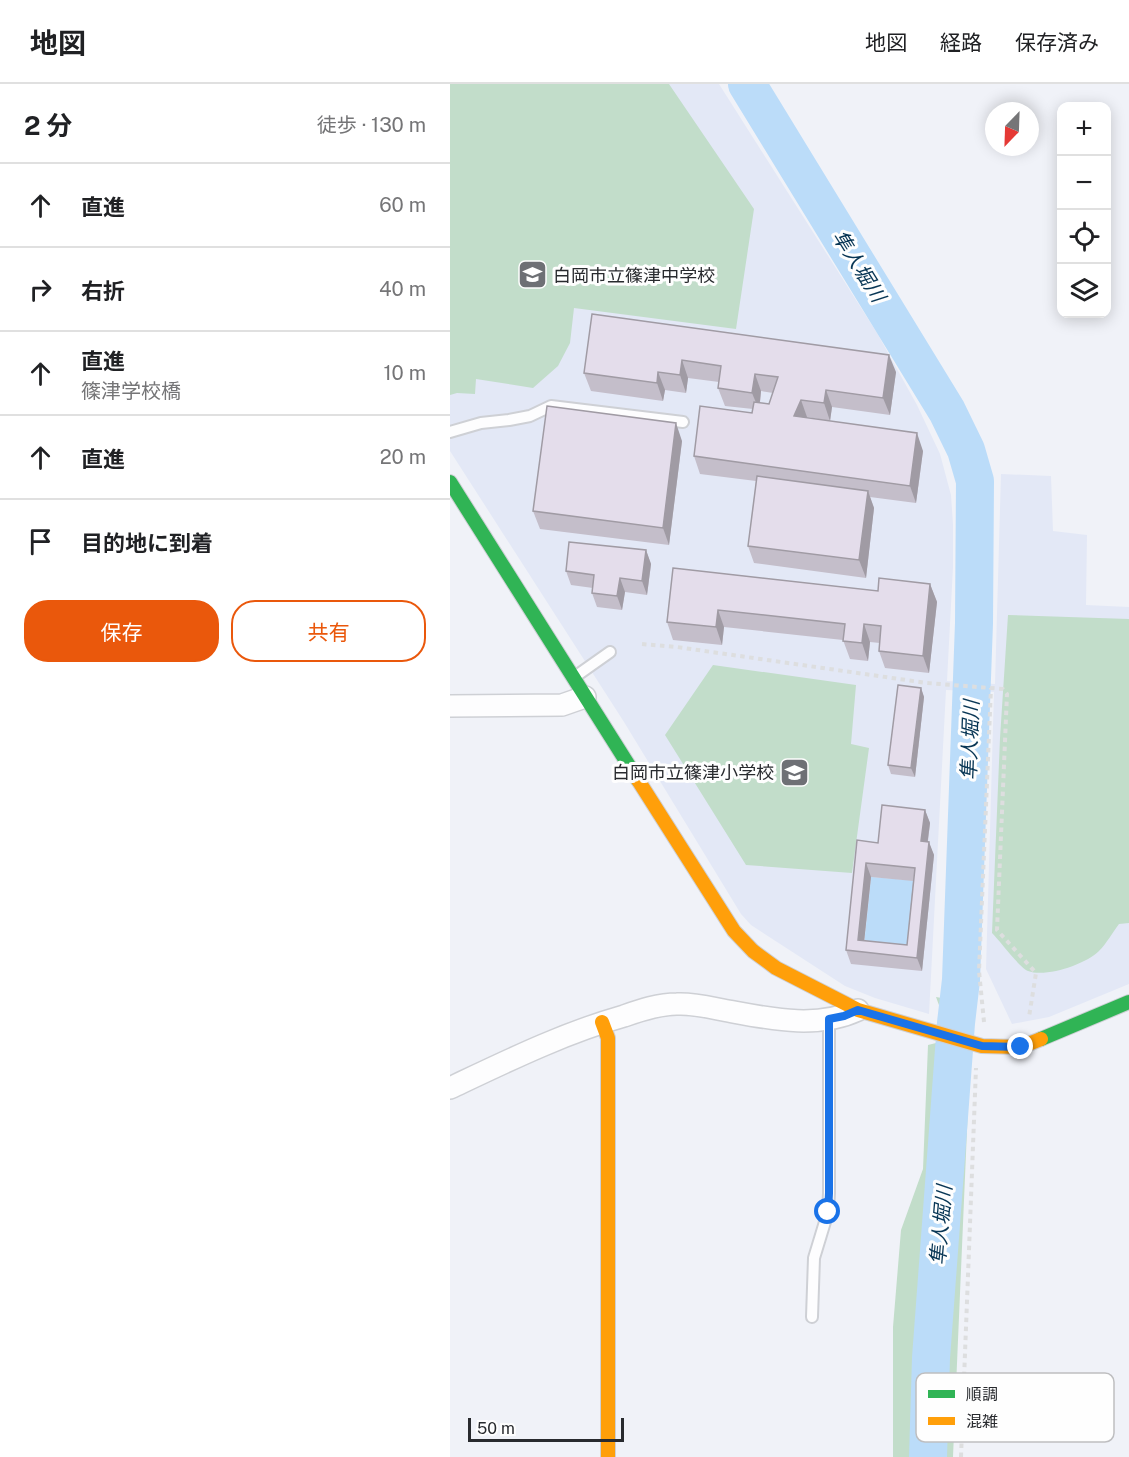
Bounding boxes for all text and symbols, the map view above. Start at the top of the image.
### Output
text: 地図 [30,26,86,59]
text: 地図 [865,30,907,55]
text: 経路 [940,30,982,55]
text: 保存済み [1015,30,1099,55]
north arrow [985,102,1039,156]
map controls [1057,102,1111,318]
button: + [1057,102,1111,156]
text: 2 分 [24,110,72,141]
text: 徒歩 · 130 m [317,113,426,137]
button: − [1057,156,1111,210]
icon: ahead [24,189,57,222]
text: 60 m [379,193,426,217]
text: 直進 [81,194,125,220]
button: locate [1057,210,1111,264]
water label: 隼人堀川 [828,226,891,308]
school or university icon: 白岡市立篠津中学校 [516,259,548,291]
button: layers [1057,264,1111,318]
place label: 白岡市立篠津中学校 [553,265,715,286]
icon: right [24,273,57,306]
text: 40 m [379,277,426,301]
text: 右折 [81,278,125,304]
text: 直進 [81,348,125,374]
icon: ahead [24,357,57,390]
text: 10 m [383,361,426,385]
text: 篠津学校橋 [81,379,181,403]
icon: ahead [24,441,57,474]
text: 20 m [380,445,426,469]
text: 直進 [81,446,125,472]
icon: arrive [24,525,57,558]
text: 目的地に到着 [81,530,213,556]
button: 保存 [24,600,219,662]
button: 共有 [231,600,426,662]
water label: 隼人堀川 [957,698,983,780]
school or university icon: 白岡市立篠津小学校 [779,756,811,788]
place label: 白岡市立篠津小学校 [612,762,774,783]
route end [1007,1033,1033,1059]
water label: 隼人堀川 [926,1182,957,1266]
route start [814,1198,840,1224]
legend [916,1373,1114,1442]
text: 順調 [966,1385,998,1404]
text: 混雑 [966,1412,998,1431]
scale bar [468,1415,624,1442]
text: 50 m [477,1419,515,1438]

